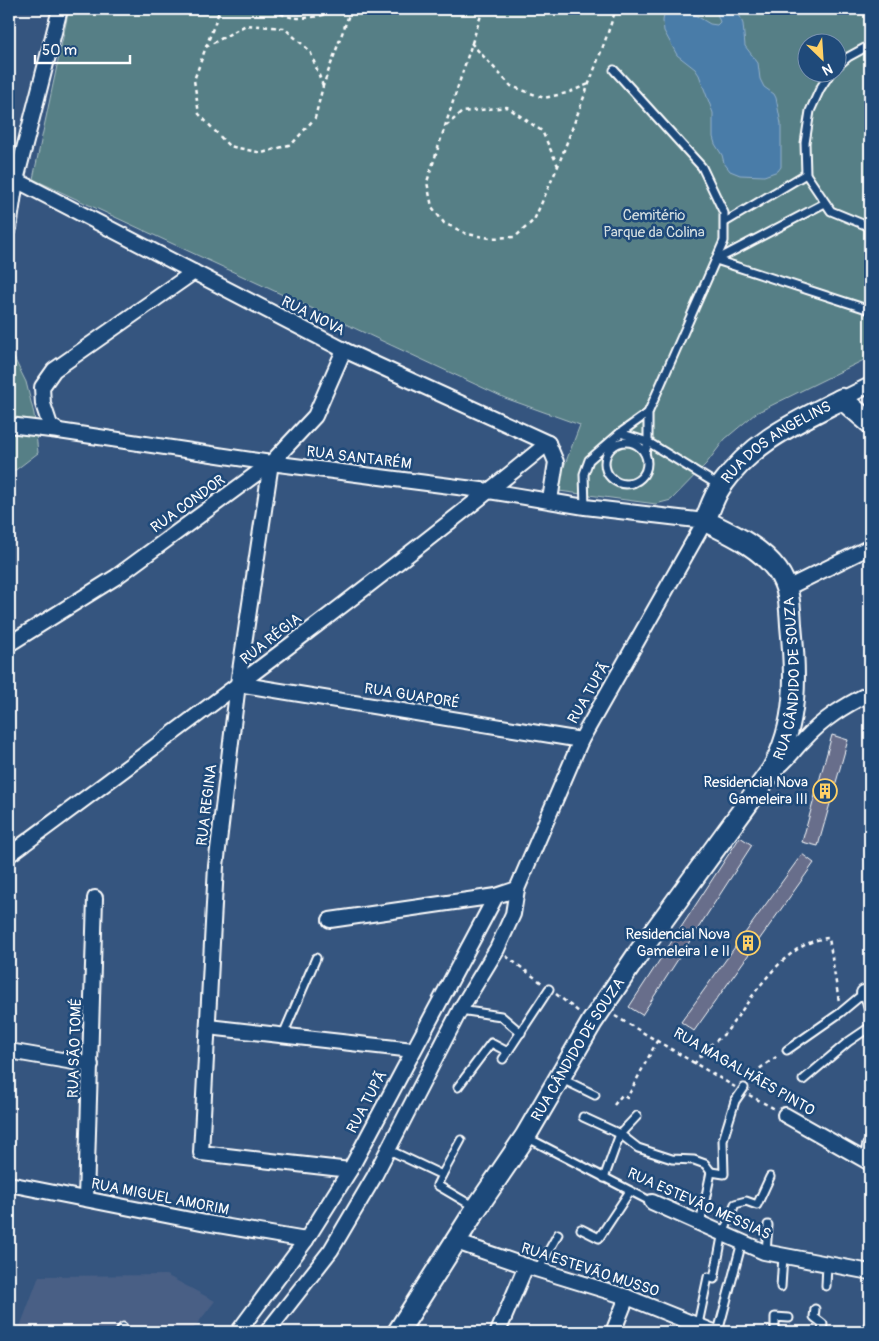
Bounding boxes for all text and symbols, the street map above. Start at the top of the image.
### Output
scale bar [35,32,130,64]
north arrow [796,32,846,82]
text: 50 m [42,41,77,60]
text: N [819,60,835,79]
park label: Cemitério Parque da Colina [603,206,705,242]
street label: RUA NOVA [278,292,348,340]
street label: RUA DOS ANGELINS [717,397,834,487]
street label: RUA SANTARÉM [305,442,413,474]
street label: RUA CONDOR [147,470,229,537]
street label: RUA CÂNDIDO DE SOUZA [769,595,804,763]
street label: RUA RÉGIA [237,609,306,669]
street label: RUA TUPÃ [564,659,614,727]
street label: RUA GUAPORÉ [363,679,461,713]
street label: RUA REGINA [193,763,221,847]
place label: Residencial Nova Gameleira III [703,773,808,809]
building icon: Residencial Nova Gameleira III [812,778,838,804]
place label: Residencial Nova Gameleira I e II [625,925,730,961]
building icon: Residencial Nova Gameleira I e II [735,930,761,956]
street label: RUA CÂNDIDO DE SOUZA [527,974,629,1125]
street label: RUA SÃO TOMÉ [64,998,86,1098]
street label: RUA MAGALHÃES PINTO [670,1024,818,1120]
street label: RUA TUPÃ [343,1067,391,1137]
street label: RUA ESTEVÃO MESSIAS [624,1164,774,1244]
street label: RUA MIGUEL AMORIM [90,1174,231,1220]
street label: RUA ESTEVÃO MUSSO [519,1239,661,1301]

